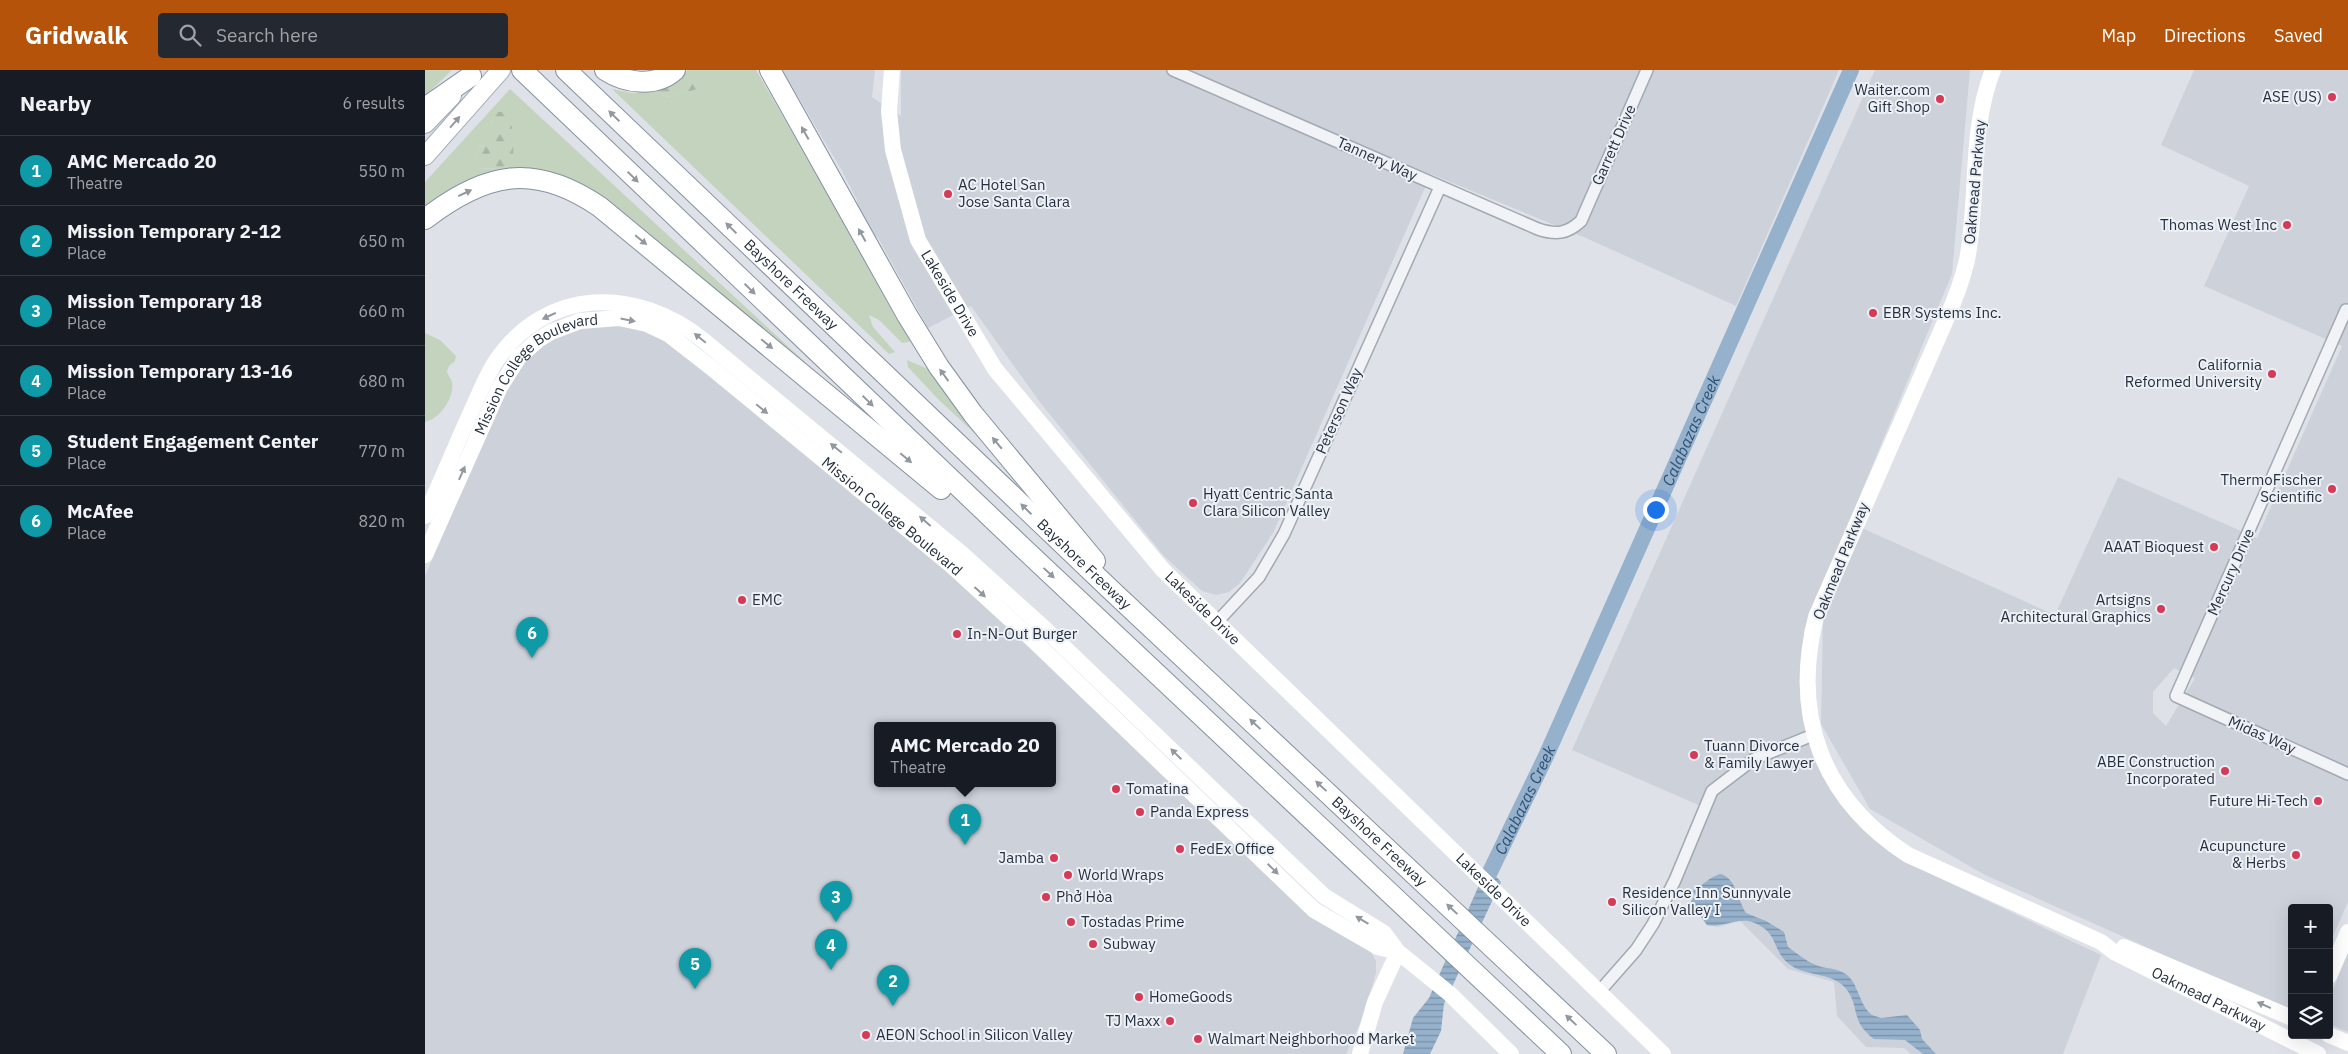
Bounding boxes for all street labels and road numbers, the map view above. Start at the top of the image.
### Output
street label: Garrett Drive [1587,101,1640,188]
street label: Oakmead Parkway [1960,118,1989,245]
street label: Tannery Way [1334,132,1421,185]
street label: Bayshore Freeway [740,235,843,334]
street label: Lakeside Drive [917,246,984,340]
street label: Mission College Boulevard [470,310,599,438]
street label: Peterson Way [1311,364,1366,457]
street label: Mission College Boulevard [818,452,966,580]
street label: Oakmead Parkway [1808,499,1873,622]
street label: Bayshore Freeway [1033,514,1136,614]
street label: Mercury Drive [2203,525,2258,618]
street label: Lakeside Drive [1161,567,1245,649]
street label: Midas Way [2225,711,2299,758]
street label: Bayshore Freeway [1328,792,1432,891]
street label: Lakeside Drive [1452,849,1536,931]
street label: Oakmead Parkway [2149,962,2270,1036]

